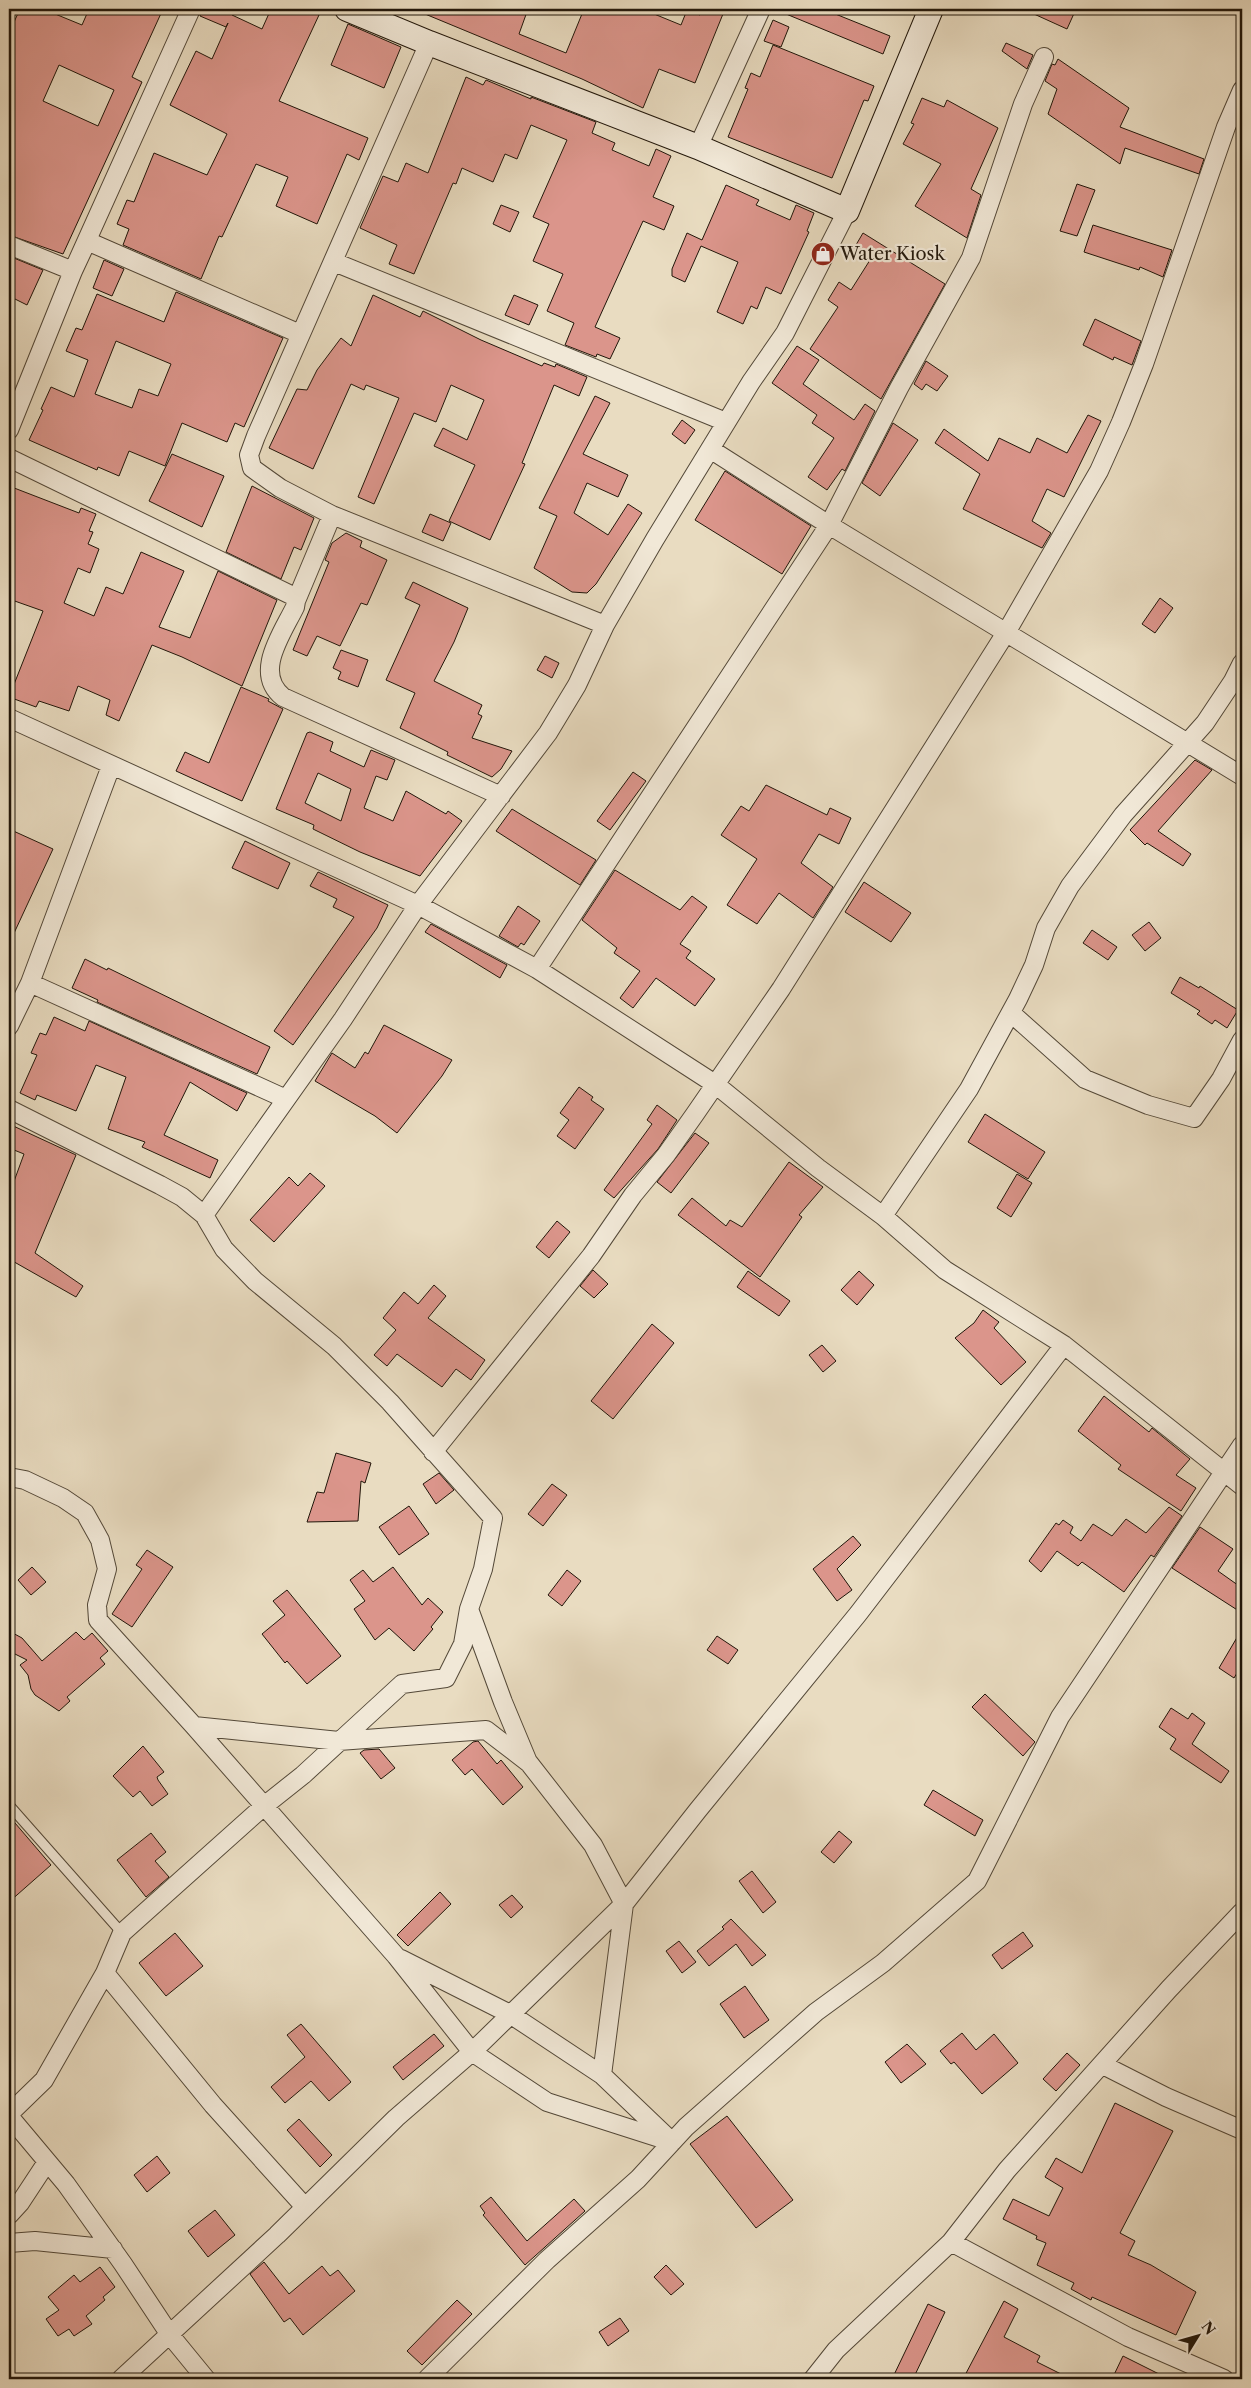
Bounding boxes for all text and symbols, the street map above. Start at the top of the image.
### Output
shop icon: Water Kiosk [810,241,836,267]
place label: Water Kiosk [839,243,946,265]
north arrow [1174,2310,1224,2360]
text: N [1198,2318,1219,2338]

